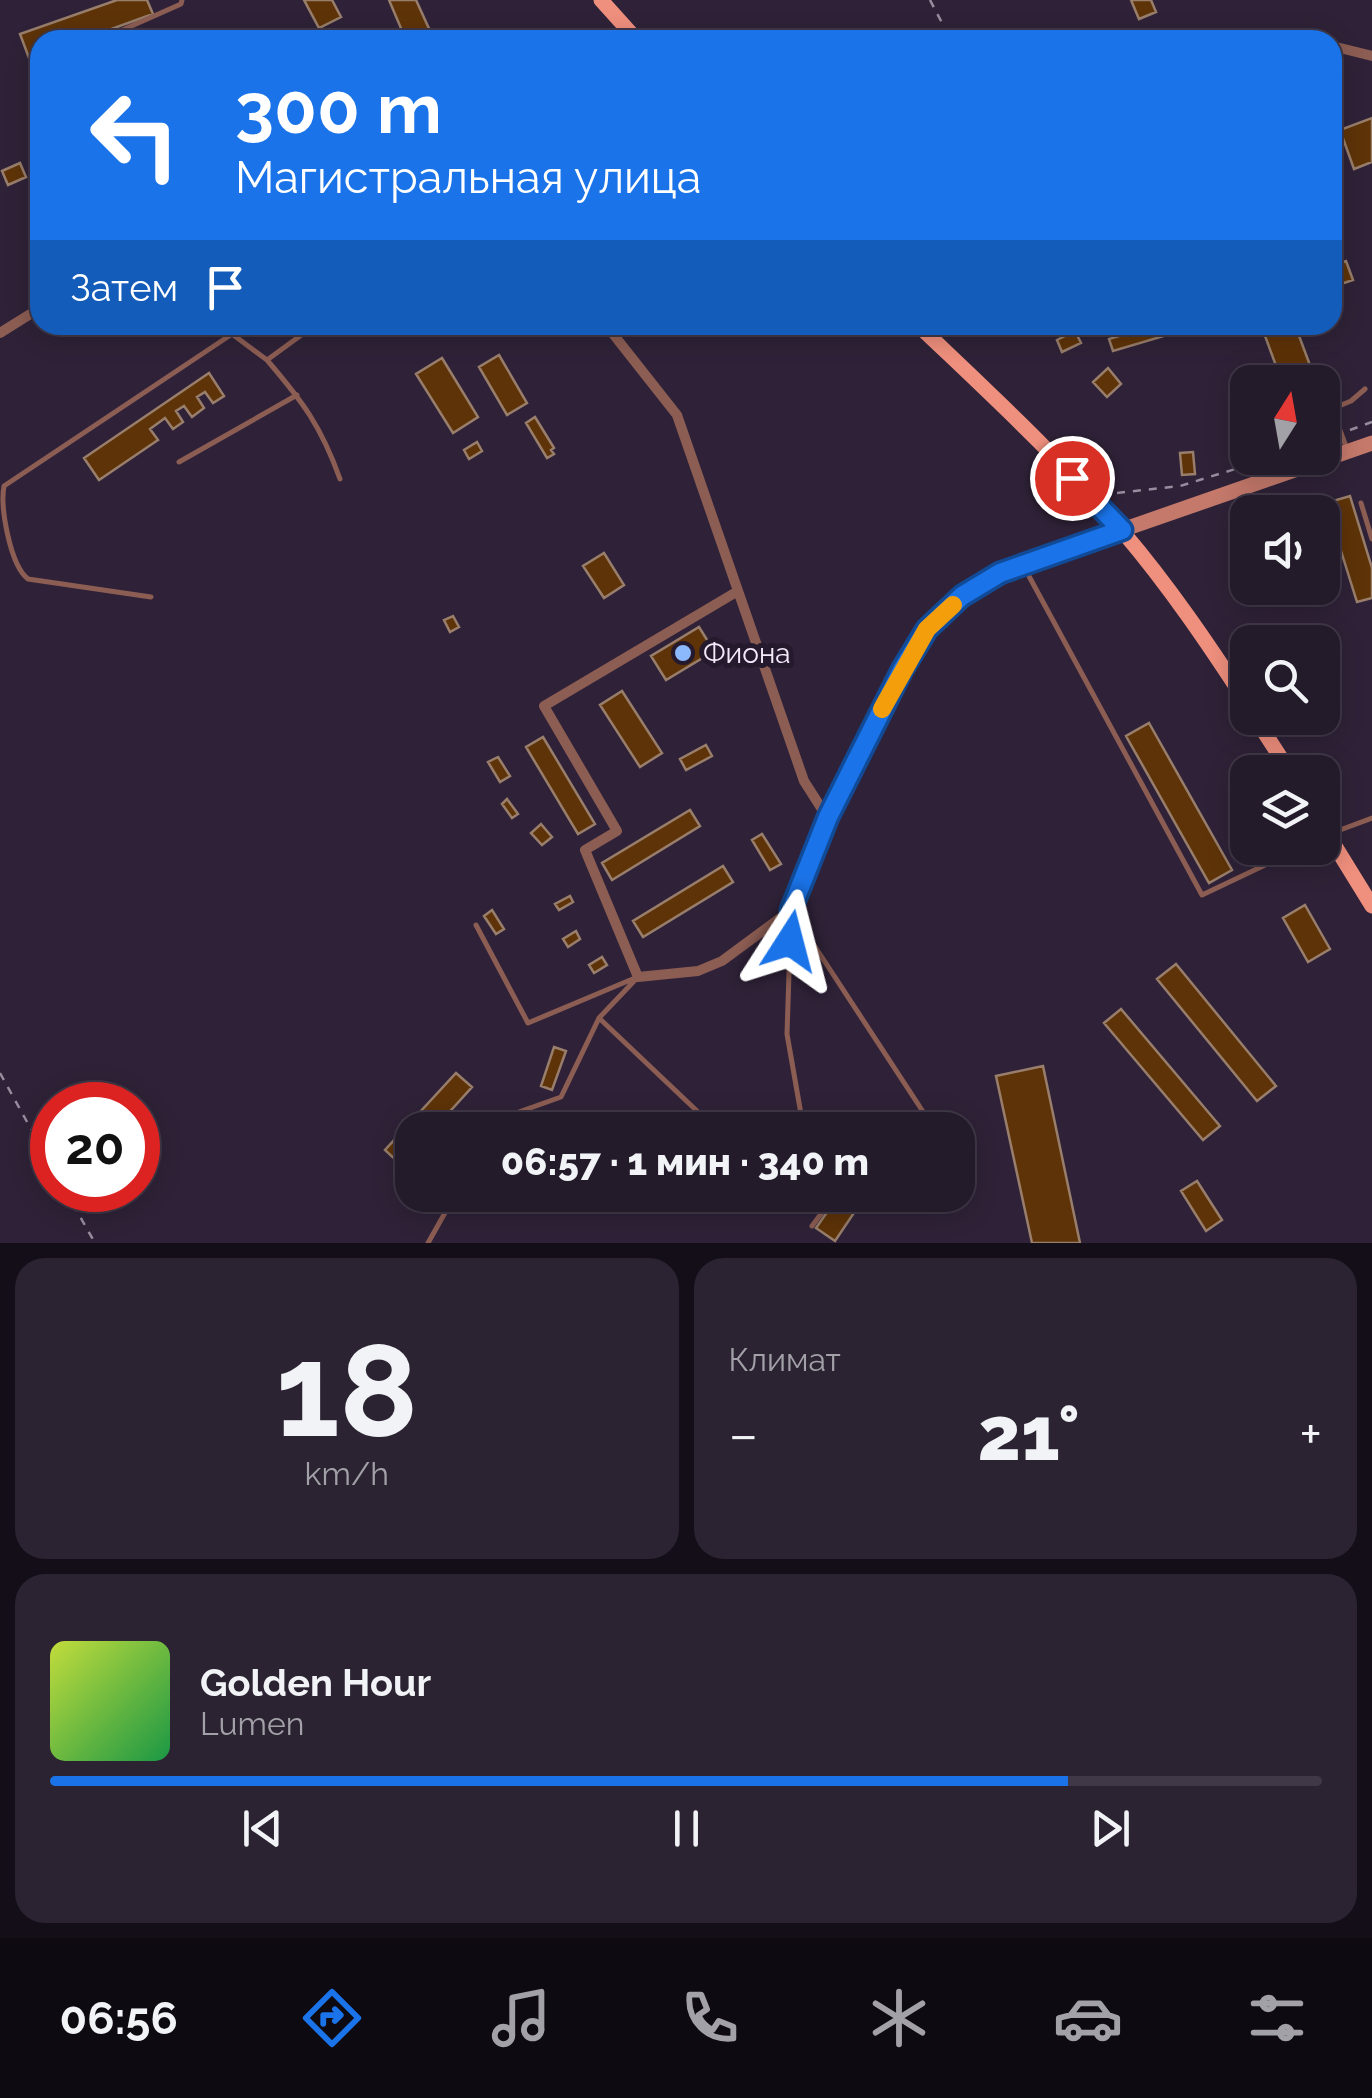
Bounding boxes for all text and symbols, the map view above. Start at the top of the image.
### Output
text: 300 m [235,67,442,149]
icon: left [70,70,200,200]
text: Магистральная улица [235,151,701,204]
icon: arrive [198,260,253,315]
text: Затем [70,265,178,310]
north arrow [1230,365,1340,475]
map controls [1230,365,1340,865]
pin [1030,436,1115,521]
icon: arrive [1045,451,1100,506]
button: sound [1230,495,1340,605]
button: search [1230,625,1340,735]
place label: Фиона [703,637,791,670]
marker: Фиона [672,642,694,664]
button: layers [1230,755,1340,865]
position arrow [738,889,842,993]
speed limit sign: 20 [30,1082,160,1212]
text: 06:57 · 1 мин · 340 m [501,1139,869,1184]
text: 18 [275,1314,418,1466]
text: Климат [729,1341,841,1378]
text: 21° [977,1389,1080,1478]
text: − [729,1402,758,1467]
text: + [1299,1402,1322,1467]
text: km/h [305,1455,389,1492]
text: Golden Hour [200,1660,431,1705]
text: Lumen [200,1705,304,1742]
icon: previous [235,1801,290,1856]
icon: pause [659,1801,714,1856]
icon: next [1083,1801,1138,1856]
icon: directions [297,1983,367,2053]
icon: music [486,1983,556,2053]
icon: phone [675,1983,745,2053]
icon: climate [864,1983,934,2053]
icon: car [1053,1983,1123,2053]
icon: filters [1242,1983,1312,2053]
text: 06:56 [60,1992,178,2045]

